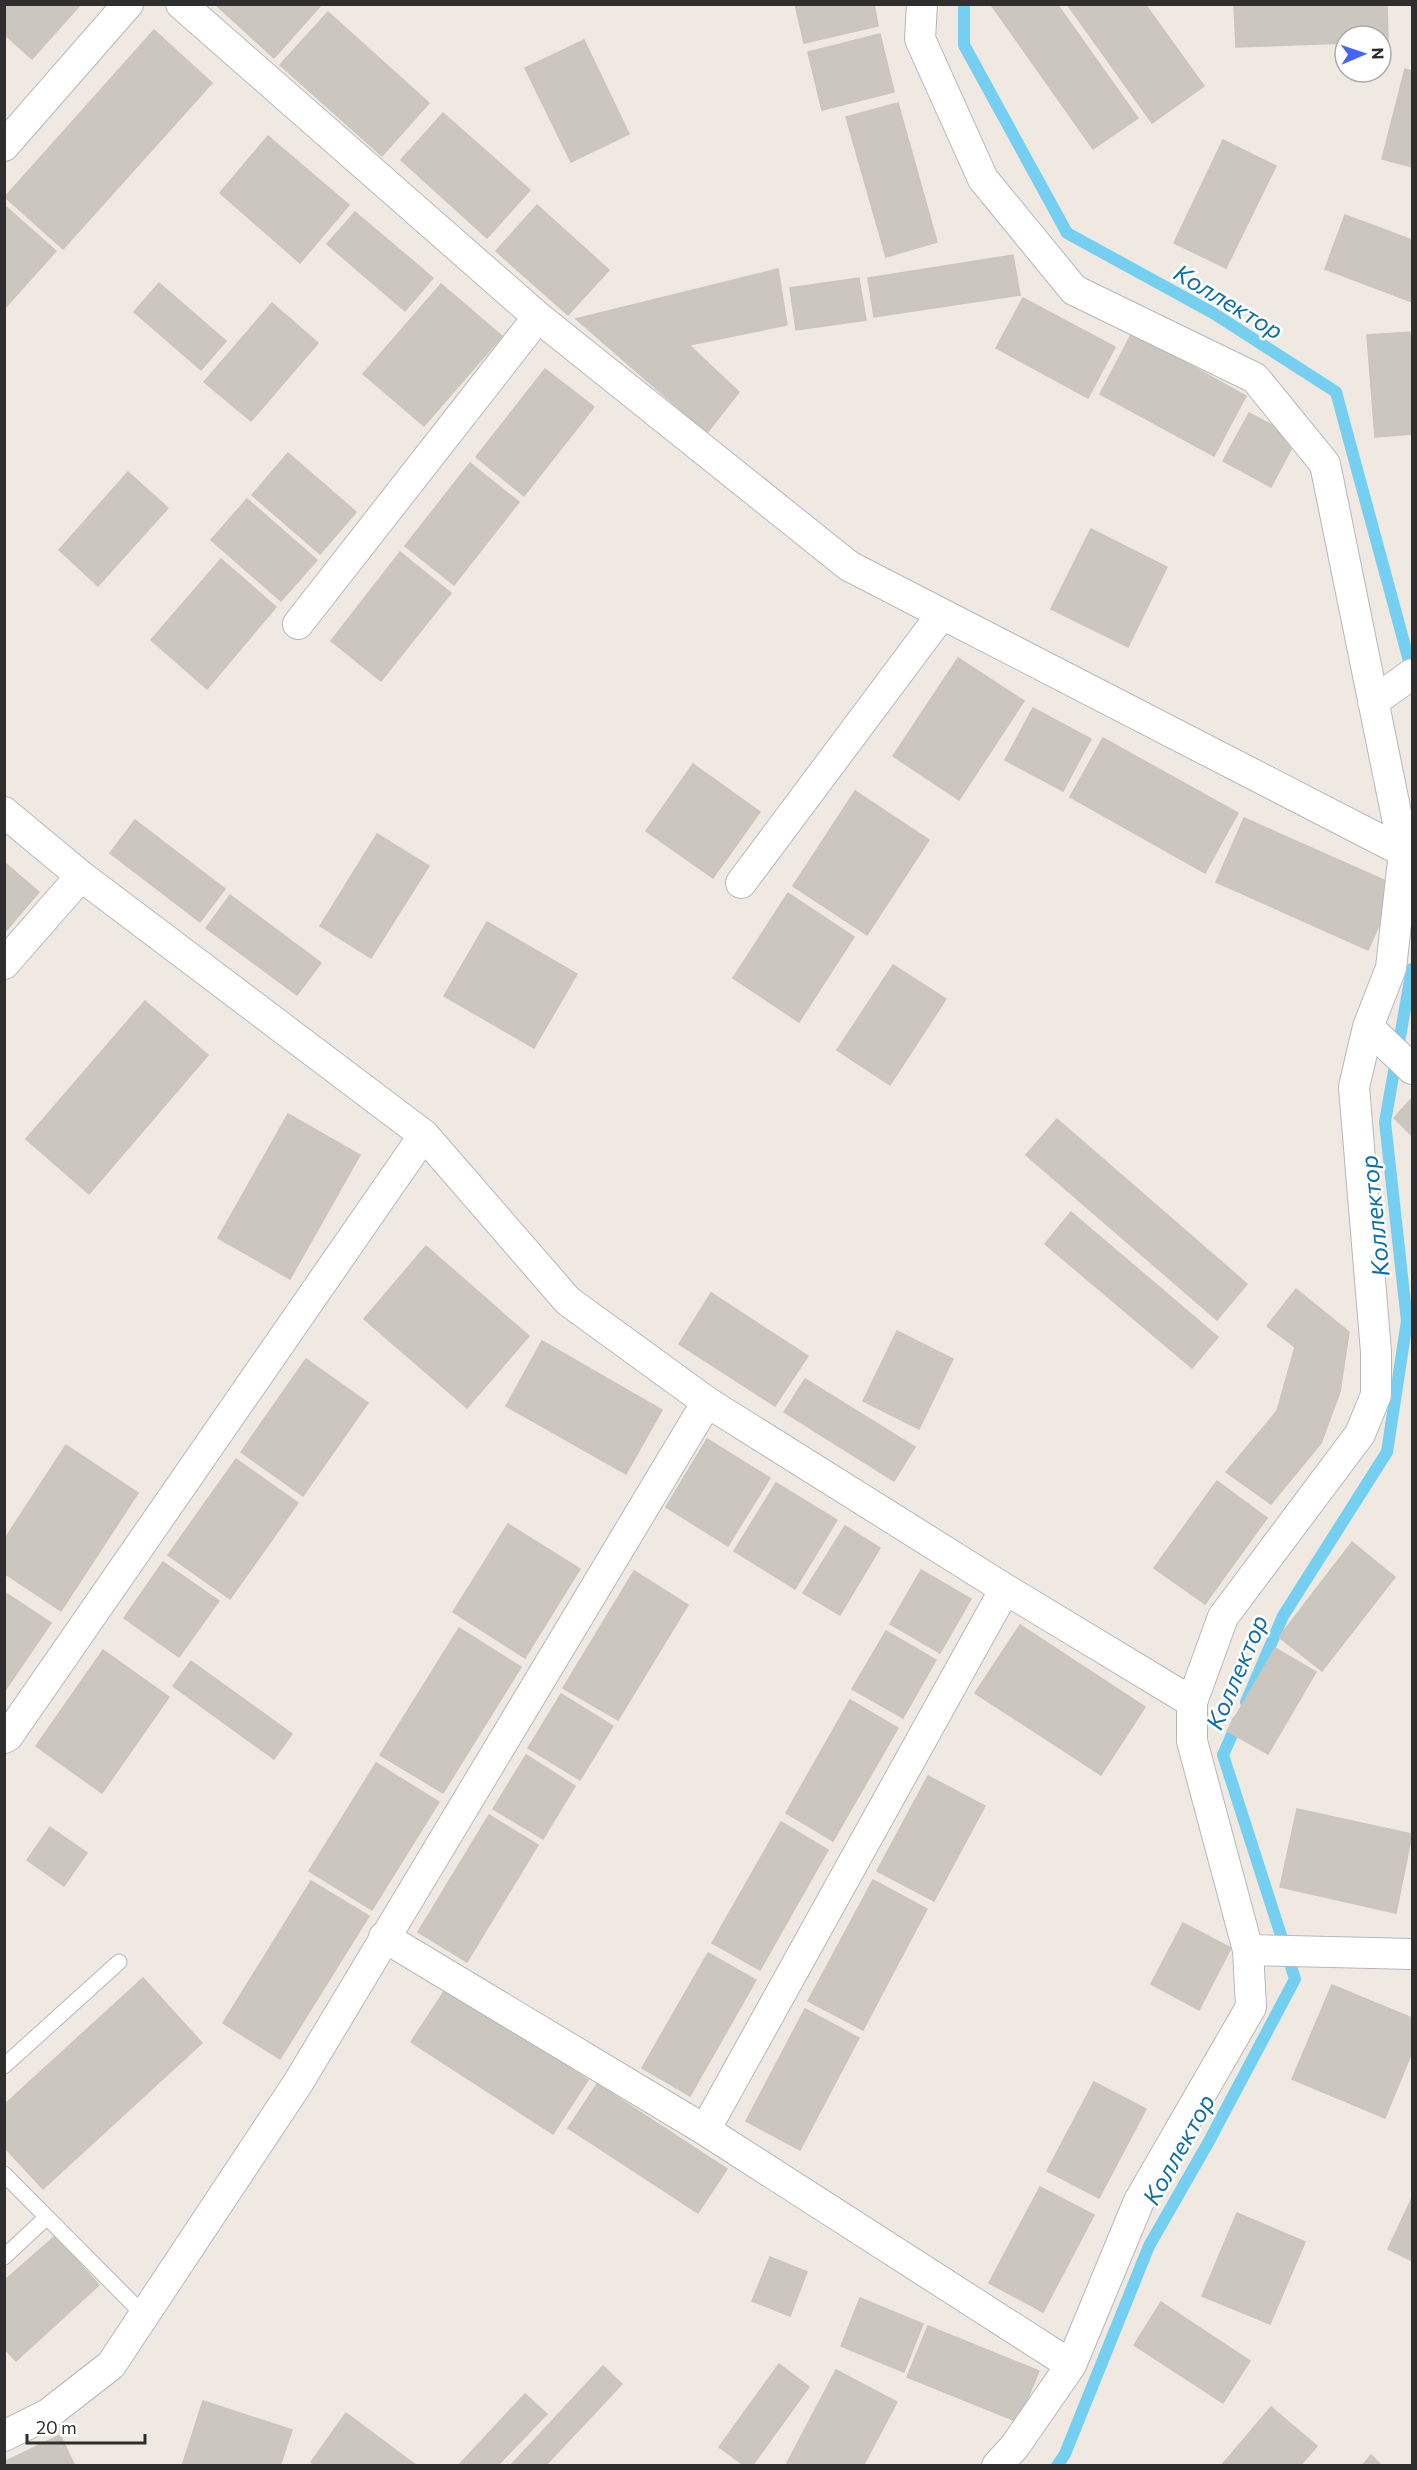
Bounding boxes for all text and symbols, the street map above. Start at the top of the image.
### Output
north arrow [1333,24,1393,84]
text: N [1369,47,1388,60]
water label: Коллектор [1169,257,1289,345]
water label: Коллектор [1353,1154,1395,1278]
water label: Коллектор [1199,1610,1273,1734]
water label: Коллектор [1136,2089,1220,2209]
scale bar [27,2407,146,2445]
text: 20 m [36,2416,77,2438]

